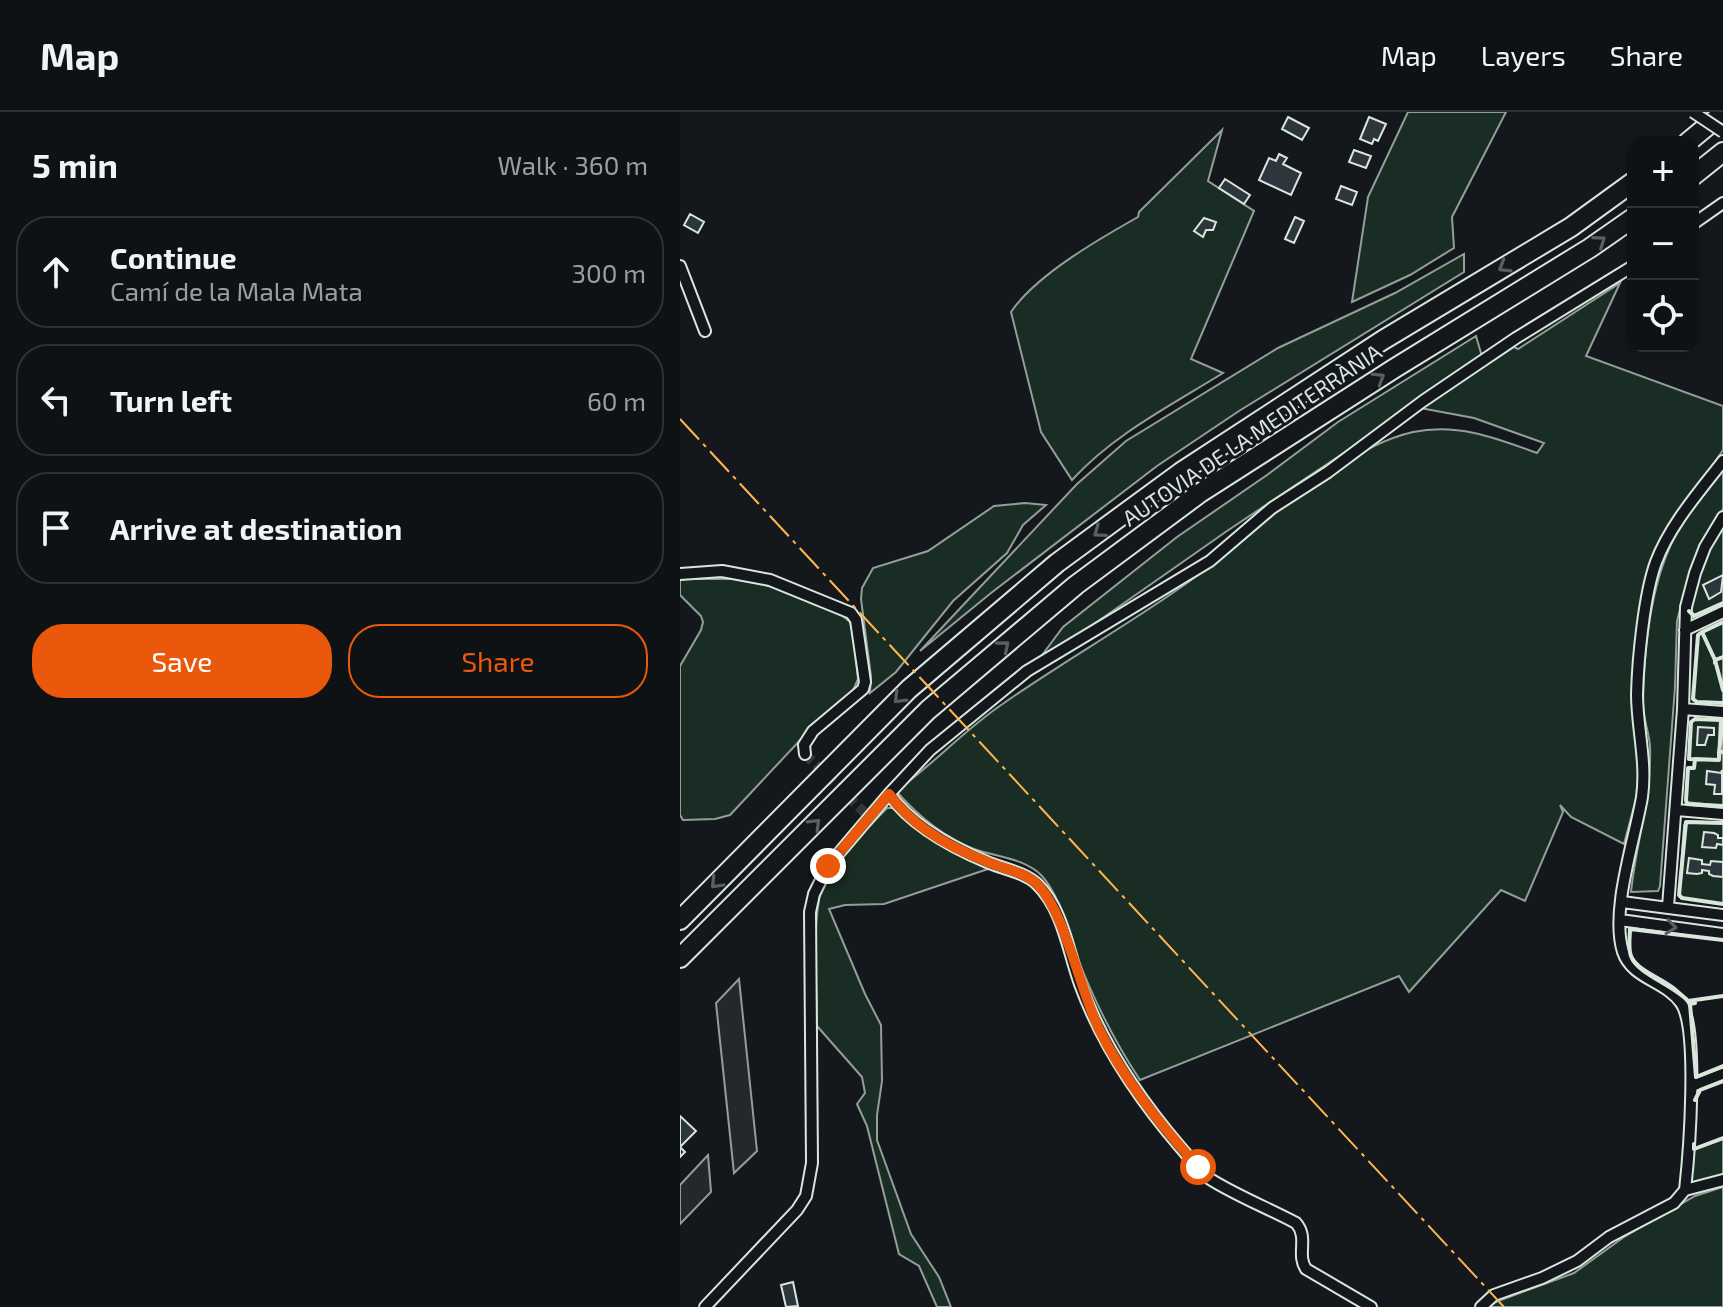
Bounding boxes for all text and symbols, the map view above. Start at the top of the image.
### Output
text: Map [40,32,119,78]
text: Map [1381,38,1437,72]
text: Layers [1481,38,1566,72]
text: Share [1610,38,1683,72]
map controls [1627,136,1699,352]
button: + [1627,136,1699,208]
text: 5 min [32,144,118,185]
text: Walk · 360 m [497,149,648,180]
button: − [1627,208,1699,280]
one-way arrow [1592,236,1606,251]
text: Continue [110,239,237,275]
icon: ahead [34,250,78,294]
text: 300 m [572,257,646,288]
one-way arrow [1498,257,1513,273]
text: Camí de la Mala Mata [110,275,363,306]
button: locate [1627,280,1699,352]
street label: AUTOVIA DE LA MEDITERRÀNIA [1117,337,1386,531]
one-way arrow [1371,372,1385,387]
icon: left [34,378,78,422]
text: Turn left [110,382,232,418]
text: 60 m [587,385,646,416]
icon: arrive [34,506,78,550]
text: Arrive at destination [110,510,402,546]
one-way arrow [1093,522,1108,537]
button: Save [32,624,332,698]
button: Share [348,624,648,698]
one-way arrow [995,641,1009,656]
one-way arrow [894,689,908,703]
one-way arrow [806,819,820,833]
route end [810,848,846,884]
one-way arrow [711,873,725,888]
one-way arrow [1665,918,1678,935]
route start [1180,1149,1216,1185]

